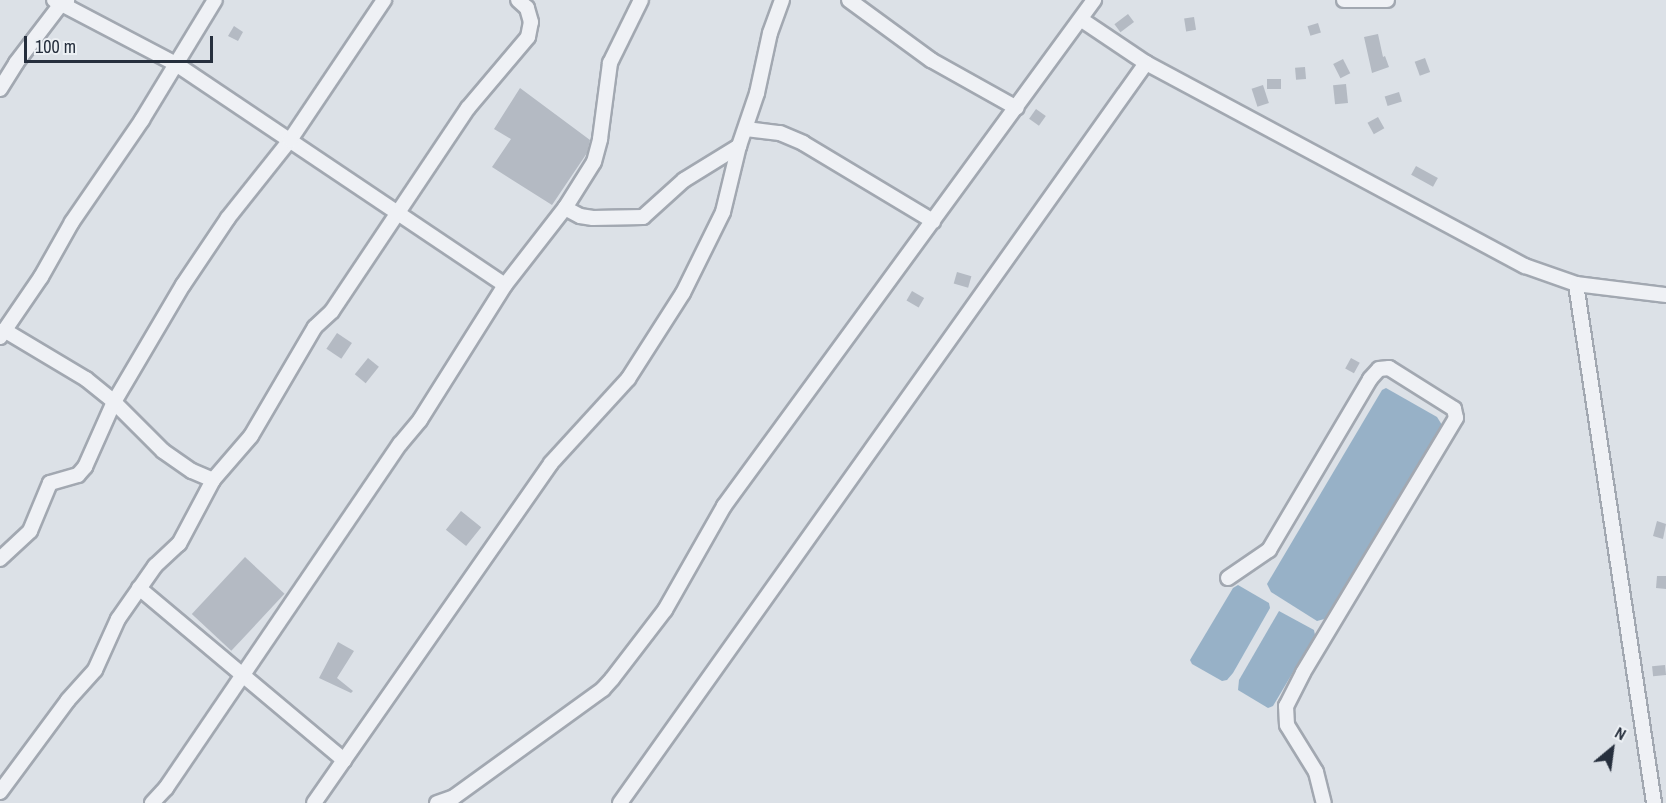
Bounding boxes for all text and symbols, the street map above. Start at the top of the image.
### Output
scale bar [27,24,216,62]
text: 100 m [35,34,76,59]
north arrow [1582,719,1642,779]
text: N [1611,721,1630,745]

